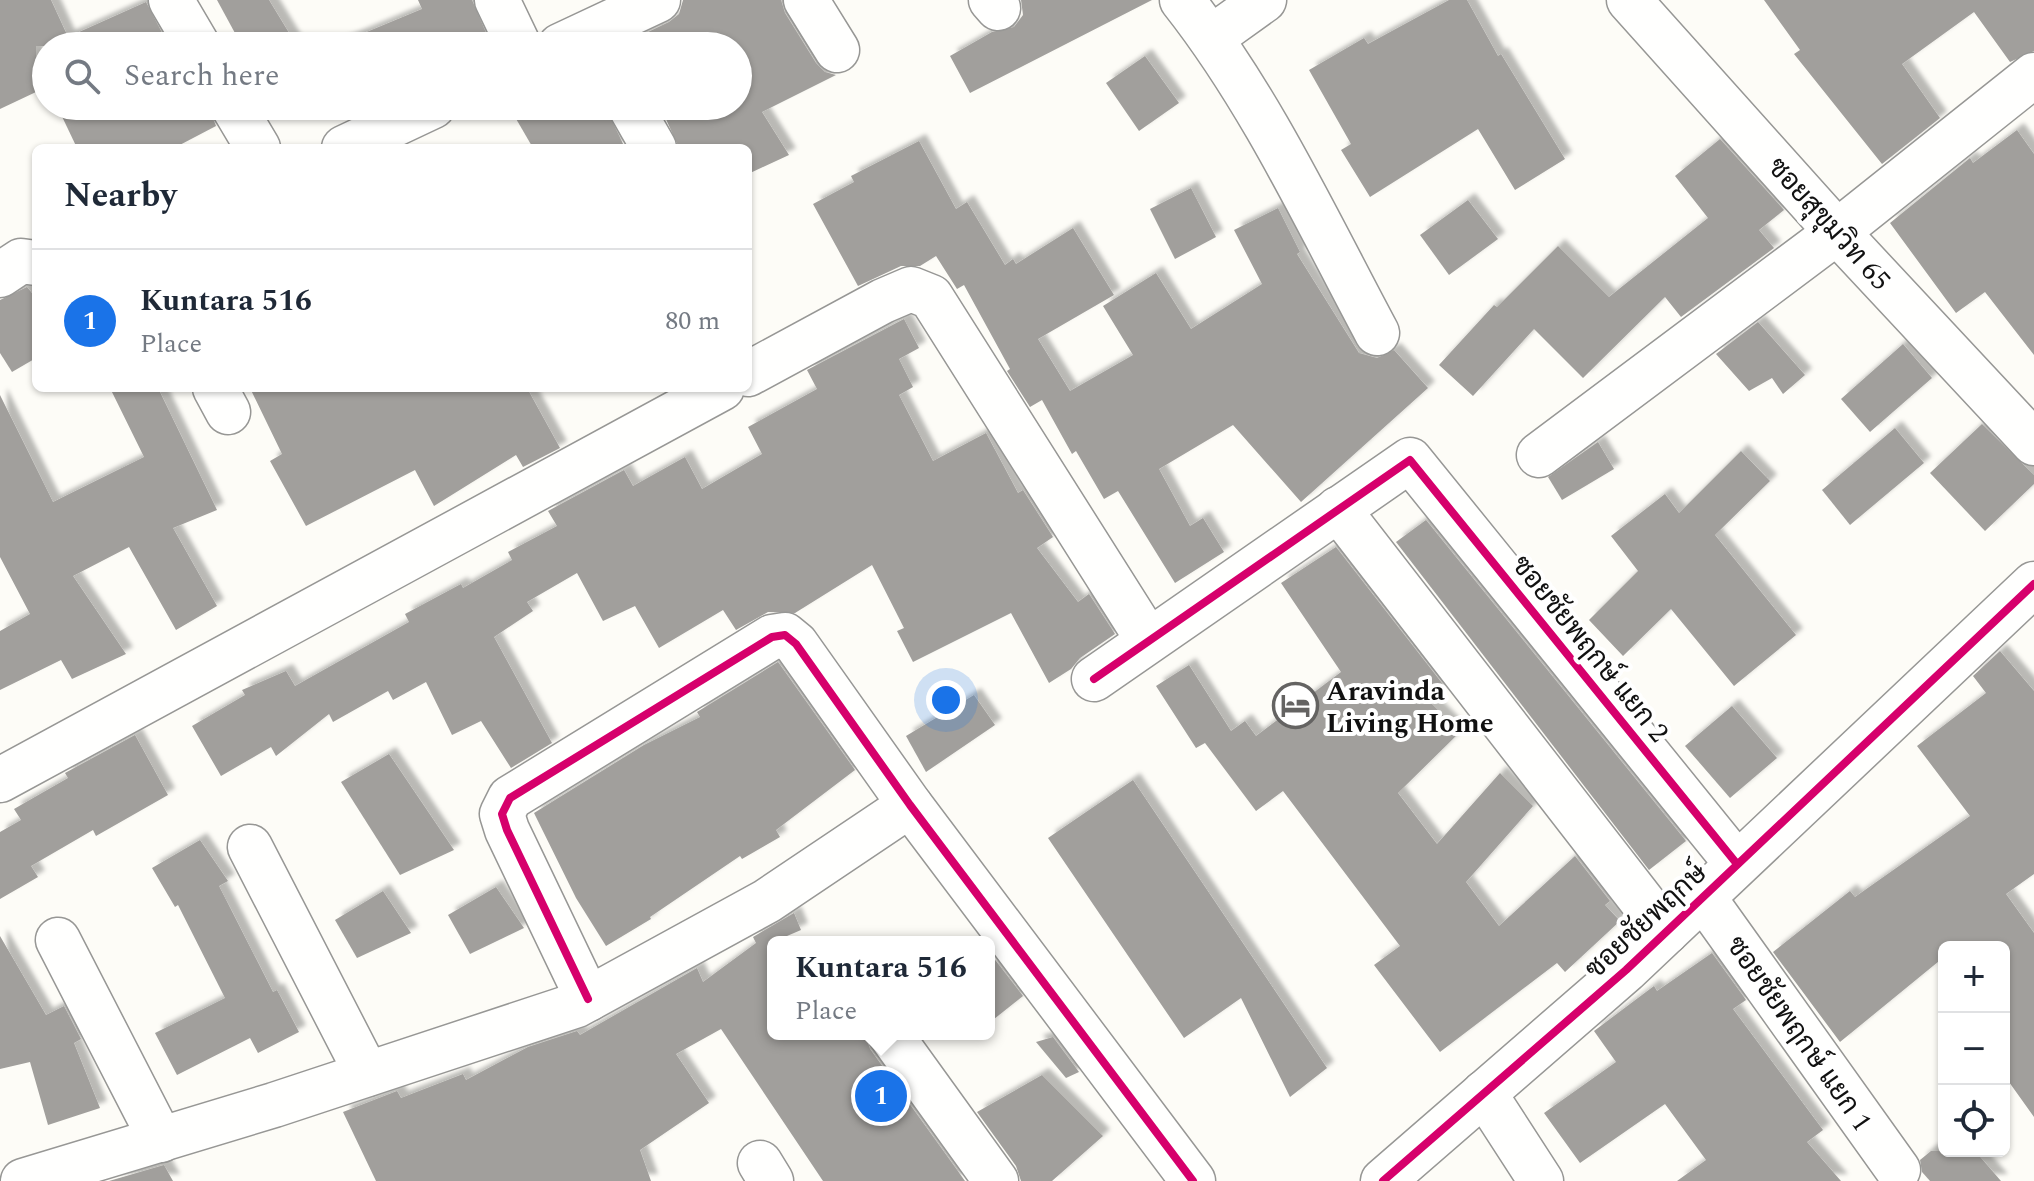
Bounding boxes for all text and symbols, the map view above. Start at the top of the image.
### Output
search box [32,32,752,120]
text: Search here [124,53,280,99]
icon: search [60,54,104,98]
street label: ซอยสุขุมวิท 65 [1757,147,1901,301]
text: Nearby [64,170,177,222]
text: Kuntara 516 [140,278,312,324]
text: 1 [83,301,97,341]
text: 80 m [665,301,720,341]
text: Place [140,324,202,364]
street label: ซอยชัยพฤกษ์ แยก 2 [1501,546,1679,752]
place label: Aravinda Living Home [1326,670,1494,745]
your location [926,680,966,720]
hotel icon: Aravinda Living Home [1271,682,1319,730]
street label: ซอยชัยพฤกษ์ [1575,852,1718,989]
street label: ซอยชัยพฤกษ์ แยก 1 [1715,927,1883,1141]
popup [767,936,995,1040]
map controls [1938,941,2010,1157]
button: + [1938,941,2010,1013]
text: Kuntara 516 [795,945,967,991]
text: Place [795,991,857,1031]
button: − [1938,1013,2010,1085]
pin: 1 [855,1066,907,1126]
button: locate [1938,1085,2010,1157]

